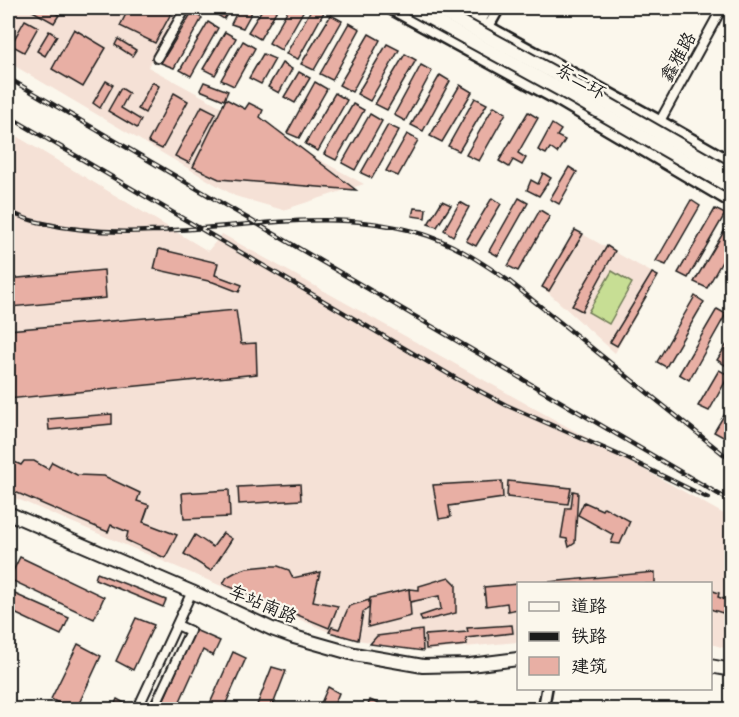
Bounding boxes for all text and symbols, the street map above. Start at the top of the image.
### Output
street label: 鑫雅路 [656,29,701,86]
street label: 东二环 [552,59,609,104]
street label: 车站南路 [226,581,300,628]
legend [517,582,712,690]
text: 道路 [571,596,607,617]
text: 铁路 [571,626,607,647]
text: 建筑 [571,656,607,677]

